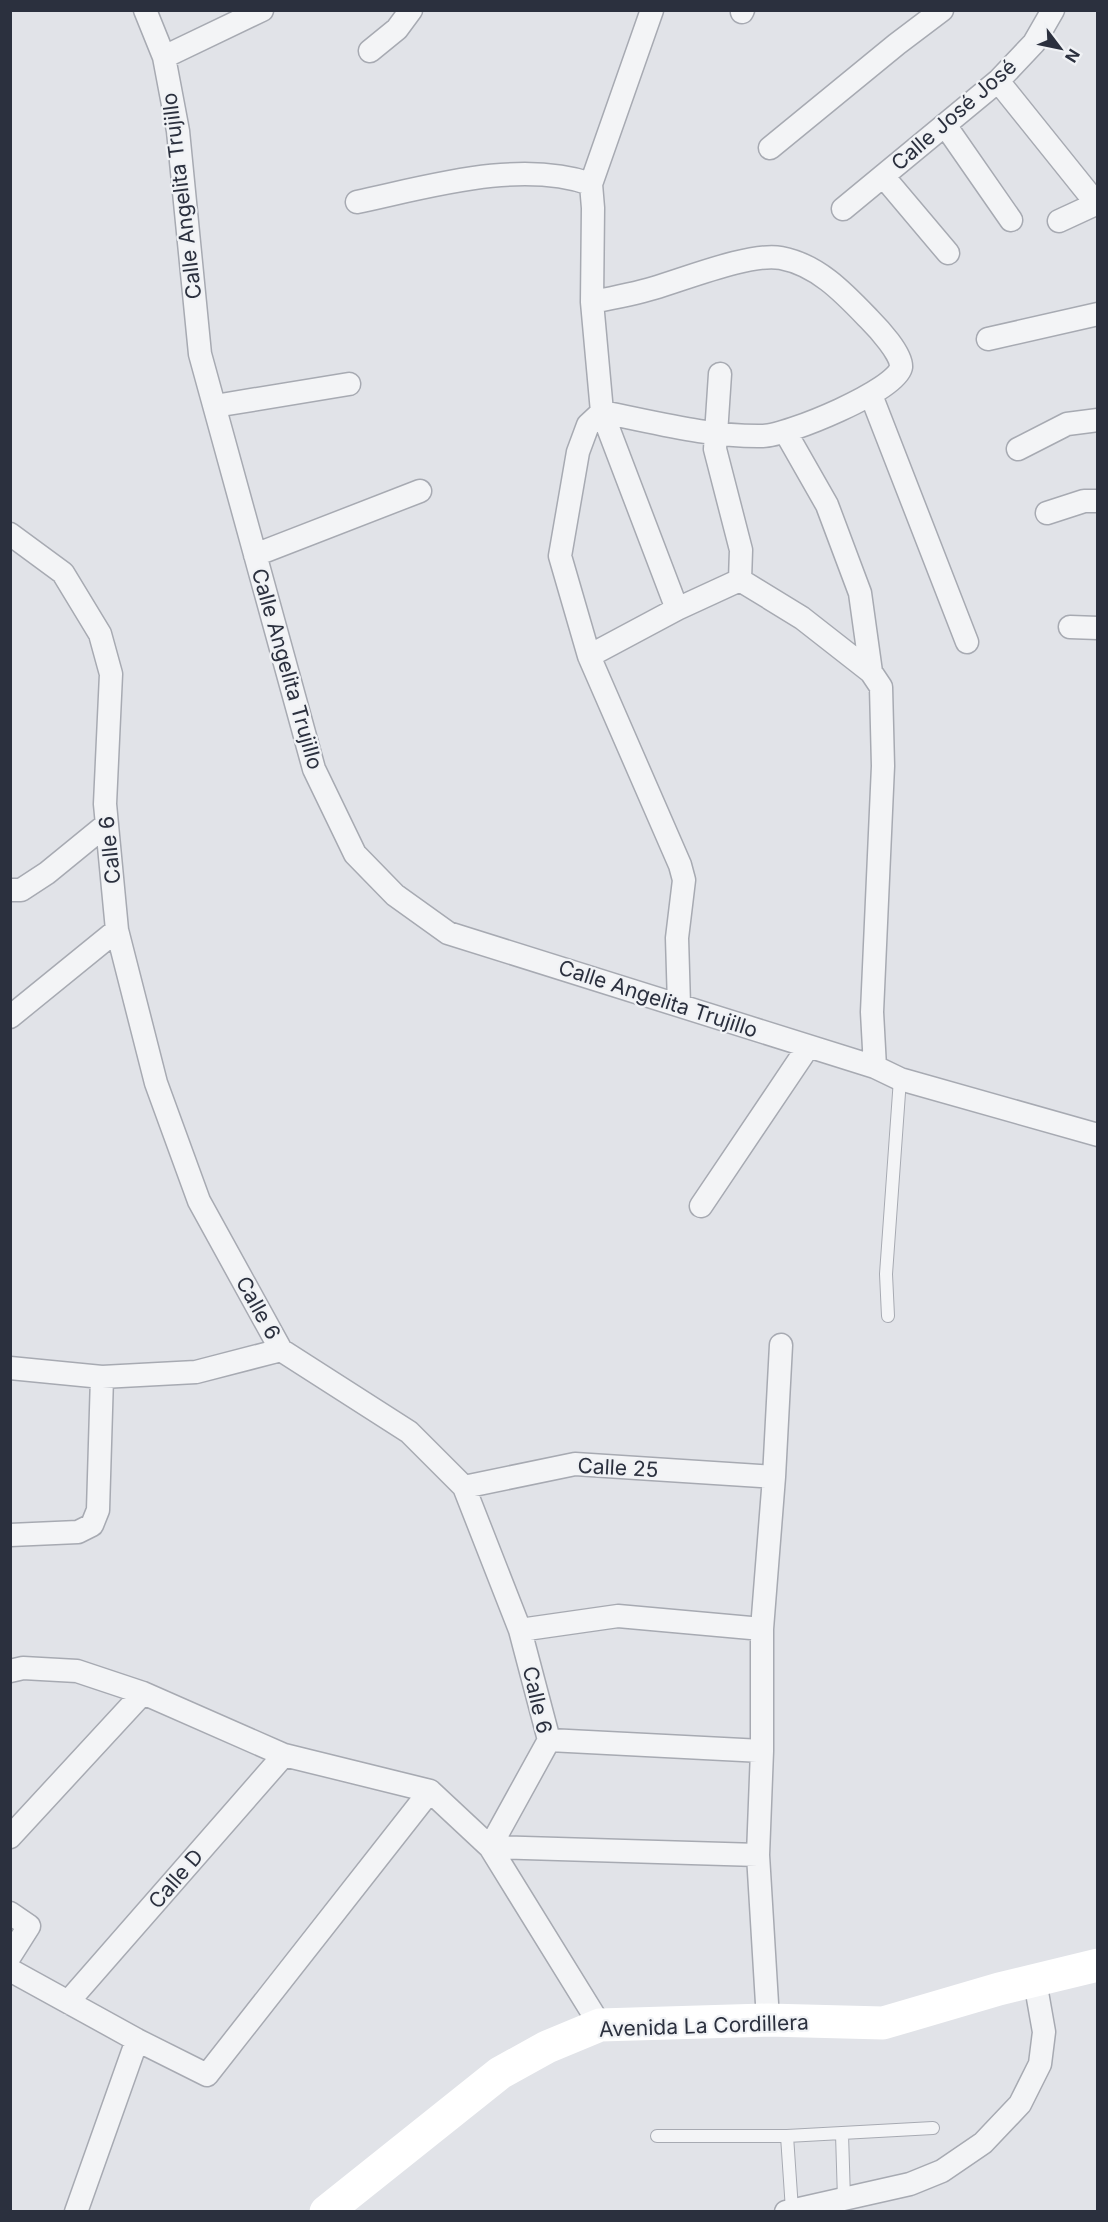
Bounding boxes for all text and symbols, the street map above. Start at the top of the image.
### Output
north arrow [1030,18,1090,78]
text: N [1061,45,1084,66]
street label: Calle José José [886,54,1021,176]
street label: Calle Angelita Trujillo [156,91,207,301]
street label: Calle Angelita Trujillo [247,565,328,772]
street label: Calle 6 [93,815,126,885]
street label: Calle Angelita Trujillo [555,955,761,1043]
street label: Calle 6 [231,1272,286,1344]
street label: Calle 25 [577,1453,659,1482]
street label: Calle 6 [518,1664,557,1736]
street label: Calle D [143,1844,208,1914]
street label: Avenida La Cordillera [599,2009,809,2042]

